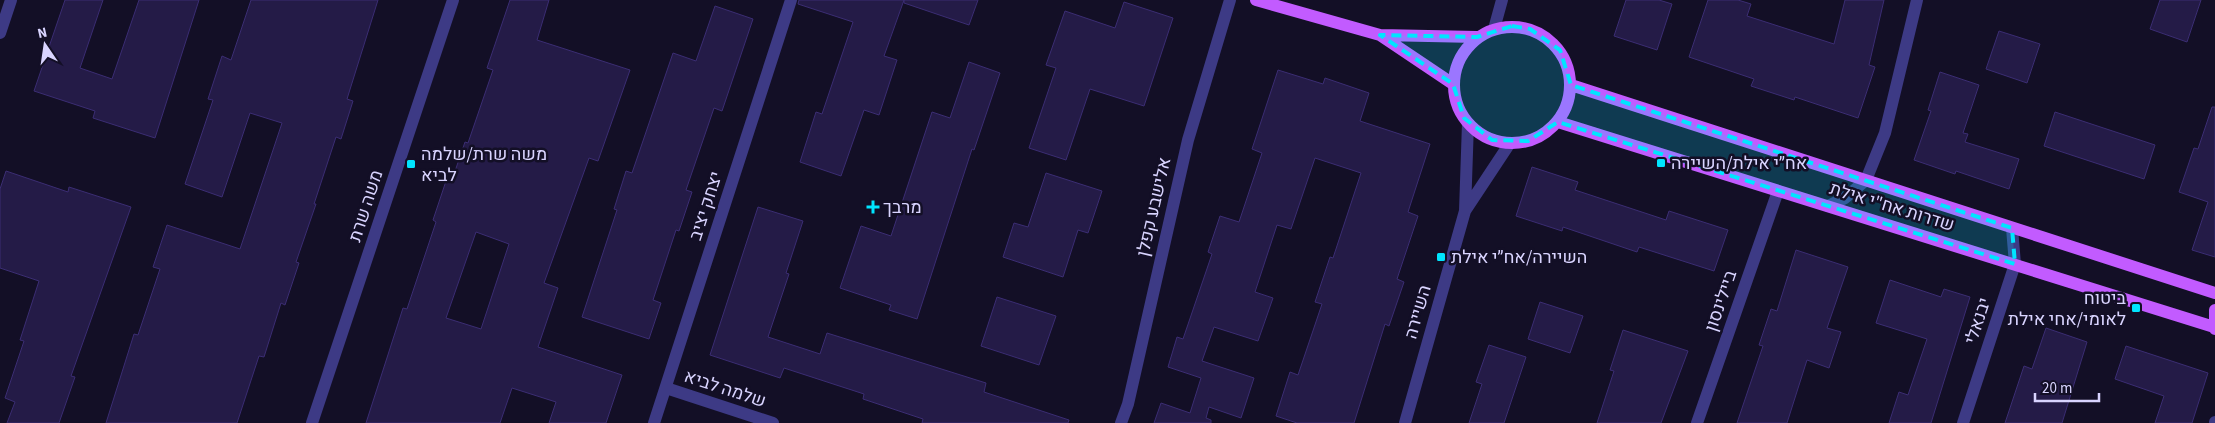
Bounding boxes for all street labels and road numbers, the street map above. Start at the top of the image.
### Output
street label: אלישבע קפלן [1130,155,1178,259]
street label: משה שרת [343,167,389,245]
street label: יצחק יציב [683,168,729,244]
street label: שדרות אח"י אילת [1827,176,1957,238]
street label: ביילינסון [1699,266,1743,335]
street label: השיירה [1398,282,1438,342]
street label: יבנאלי [1959,294,1997,348]
street label: שלמה לביא [681,364,769,414]

